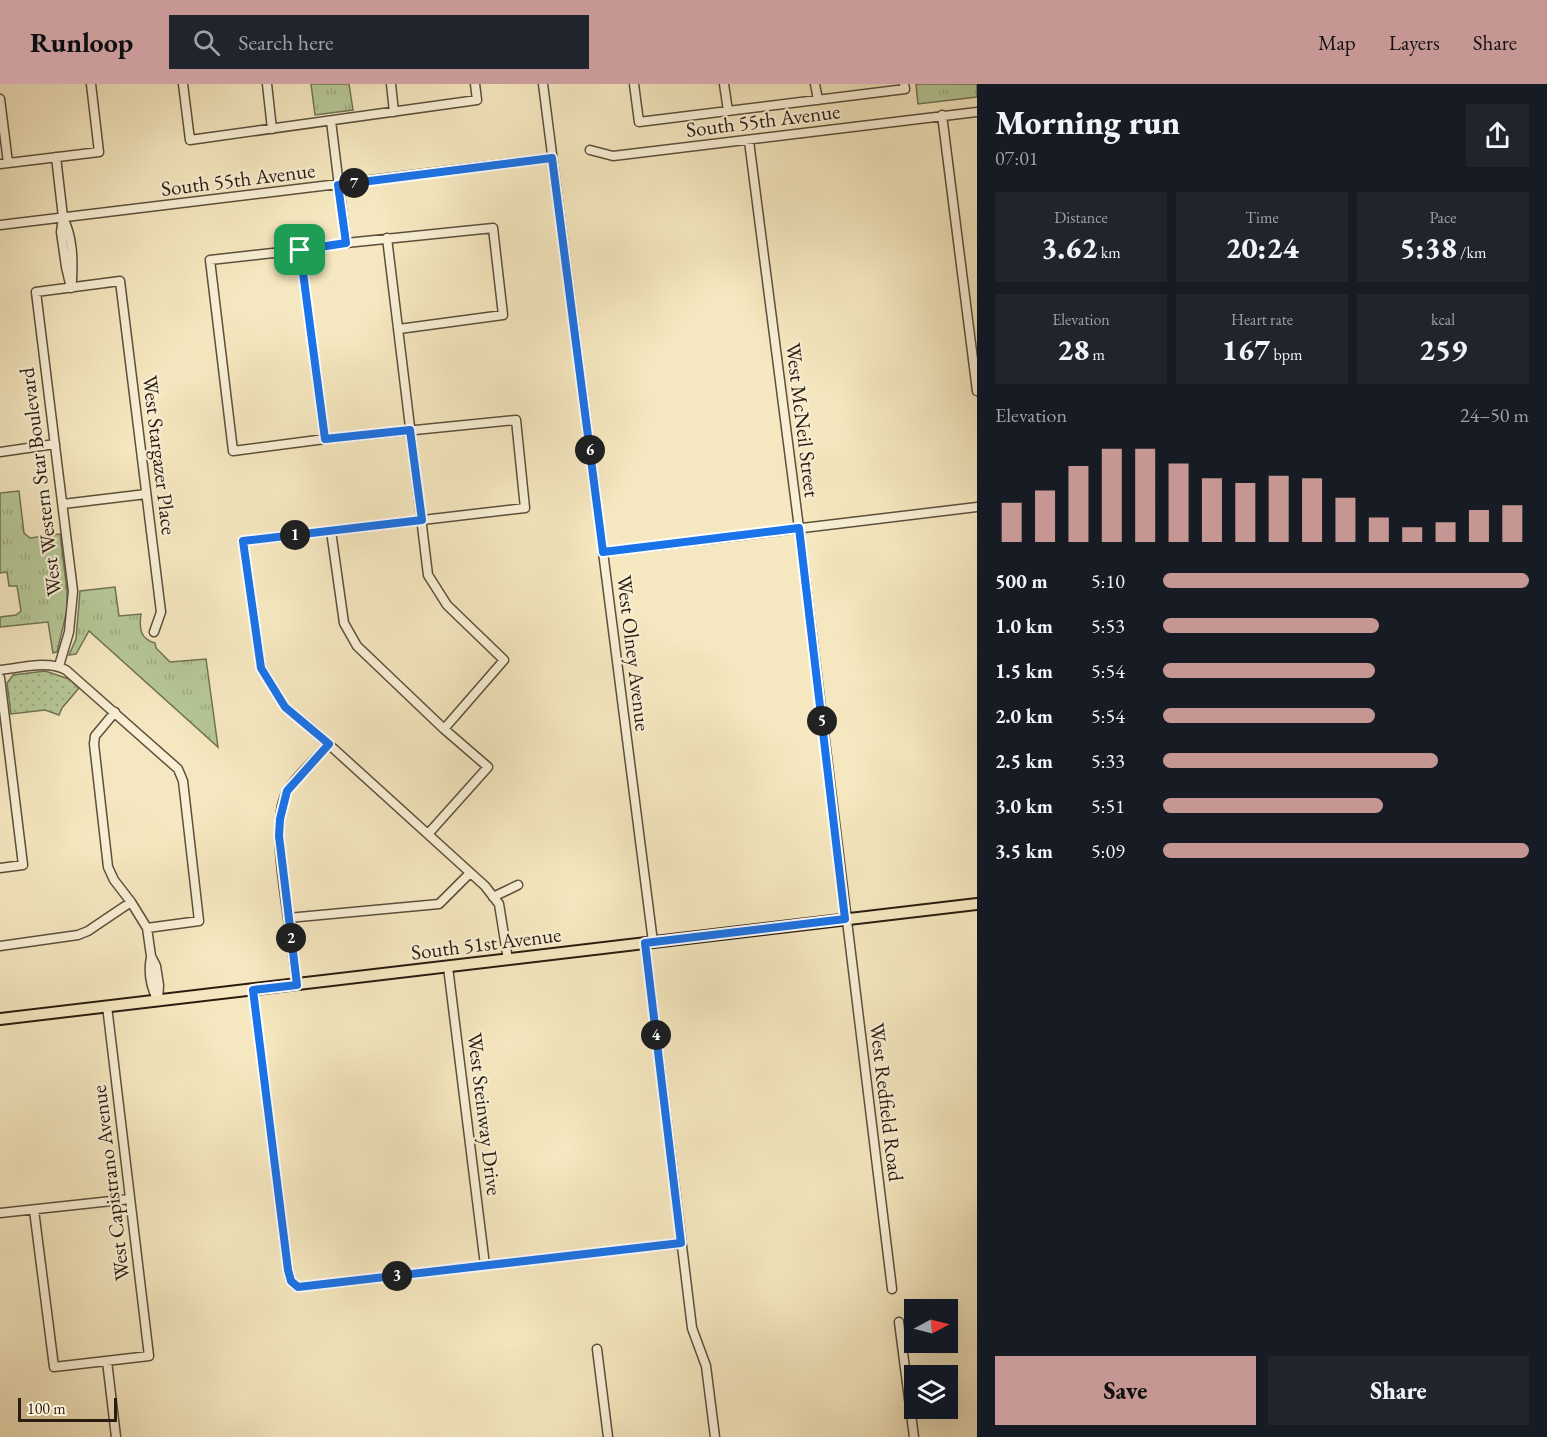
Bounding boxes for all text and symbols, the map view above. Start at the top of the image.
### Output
search box [169,15,589,69]
text: Runloop [30,24,133,60]
icon: search [190,26,223,59]
text: Search here [238,28,334,57]
text: Map [1318,29,1356,56]
text: Layers [1389,29,1440,56]
text: Share [1473,29,1517,56]
street label: South 55th Avenue [684,97,842,143]
text: Morning run [995,101,1180,144]
button: share [1466,104,1529,167]
text: 07:01 [995,145,1038,171]
street label: South 55th Avenue [159,156,317,202]
pin: 7 [339,168,369,198]
text: 7 [350,172,358,193]
text: Distance [1054,207,1108,228]
text: Time [1245,207,1279,228]
text: Pace [1430,207,1456,228]
pin [274,224,325,275]
text: 3.62 [1041,228,1097,267]
text: 20:24 [1225,228,1299,267]
text: 5:38 [1400,228,1457,267]
icon: arrive [283,233,316,266]
text: km [1097,242,1121,263]
text: /km [1457,242,1486,263]
text: Elevation [1052,309,1110,330]
text: Heart rate [1231,309,1293,330]
text: kcal [1431,309,1455,330]
text: 28 [1057,330,1089,369]
text: 167 [1222,330,1270,369]
text: 259 [1419,330,1467,369]
street label: West McNeil Street [780,341,826,499]
text: m [1089,344,1105,365]
text: bpm [1270,344,1302,365]
street label: West Western Star Boulevard [13,366,67,598]
street label: West Stargazer Place [137,374,183,536]
text: Elevation [995,402,1067,428]
text: 24–50 m [1460,402,1529,428]
pin: 6 [575,435,605,465]
text: 6 [586,439,594,460]
pin: 1 [280,520,310,550]
text: 1 [291,524,299,545]
text: 500 m [995,568,1048,594]
text: 5:10 [1091,568,1125,594]
street label: West Olney Avenue [611,573,657,733]
text: 1.0 km [995,613,1053,639]
text: 5:53 [1091,613,1125,639]
text: 1.5 km [995,658,1053,684]
text: 5:54 [1091,658,1125,684]
text: 2.0 km [995,703,1053,729]
text: 5:54 [1091,703,1125,729]
pin: 5 [807,706,837,736]
text: 5 [818,710,826,731]
text: 2.5 km [995,748,1053,774]
text: 5:33 [1091,748,1125,774]
text: 3.0 km [995,793,1053,819]
text: 5:51 [1091,793,1125,819]
text: 3.5 km [995,838,1053,864]
text: 5:09 [1091,838,1125,864]
street label: South 51st Avenue [409,920,563,966]
pin: 2 [276,923,306,953]
text: 2 [287,927,295,948]
pin: 4 [641,1020,671,1050]
street label: West Redfield Road [864,1021,910,1183]
text: 4 [652,1024,660,1045]
street label: West Steinway Drive [462,1031,508,1197]
street label: West Capistrano Avenue [85,1084,135,1282]
pin: 3 [382,1261,412,1291]
text: 3 [393,1265,401,1286]
north arrow [904,1299,958,1353]
map controls [904,1299,958,1419]
button: Save [995,1356,1256,1425]
button: Share [1268,1356,1529,1425]
button: layers [904,1365,958,1419]
scale bar [18,1395,117,1422]
text: 100 m [27,1398,66,1419]

